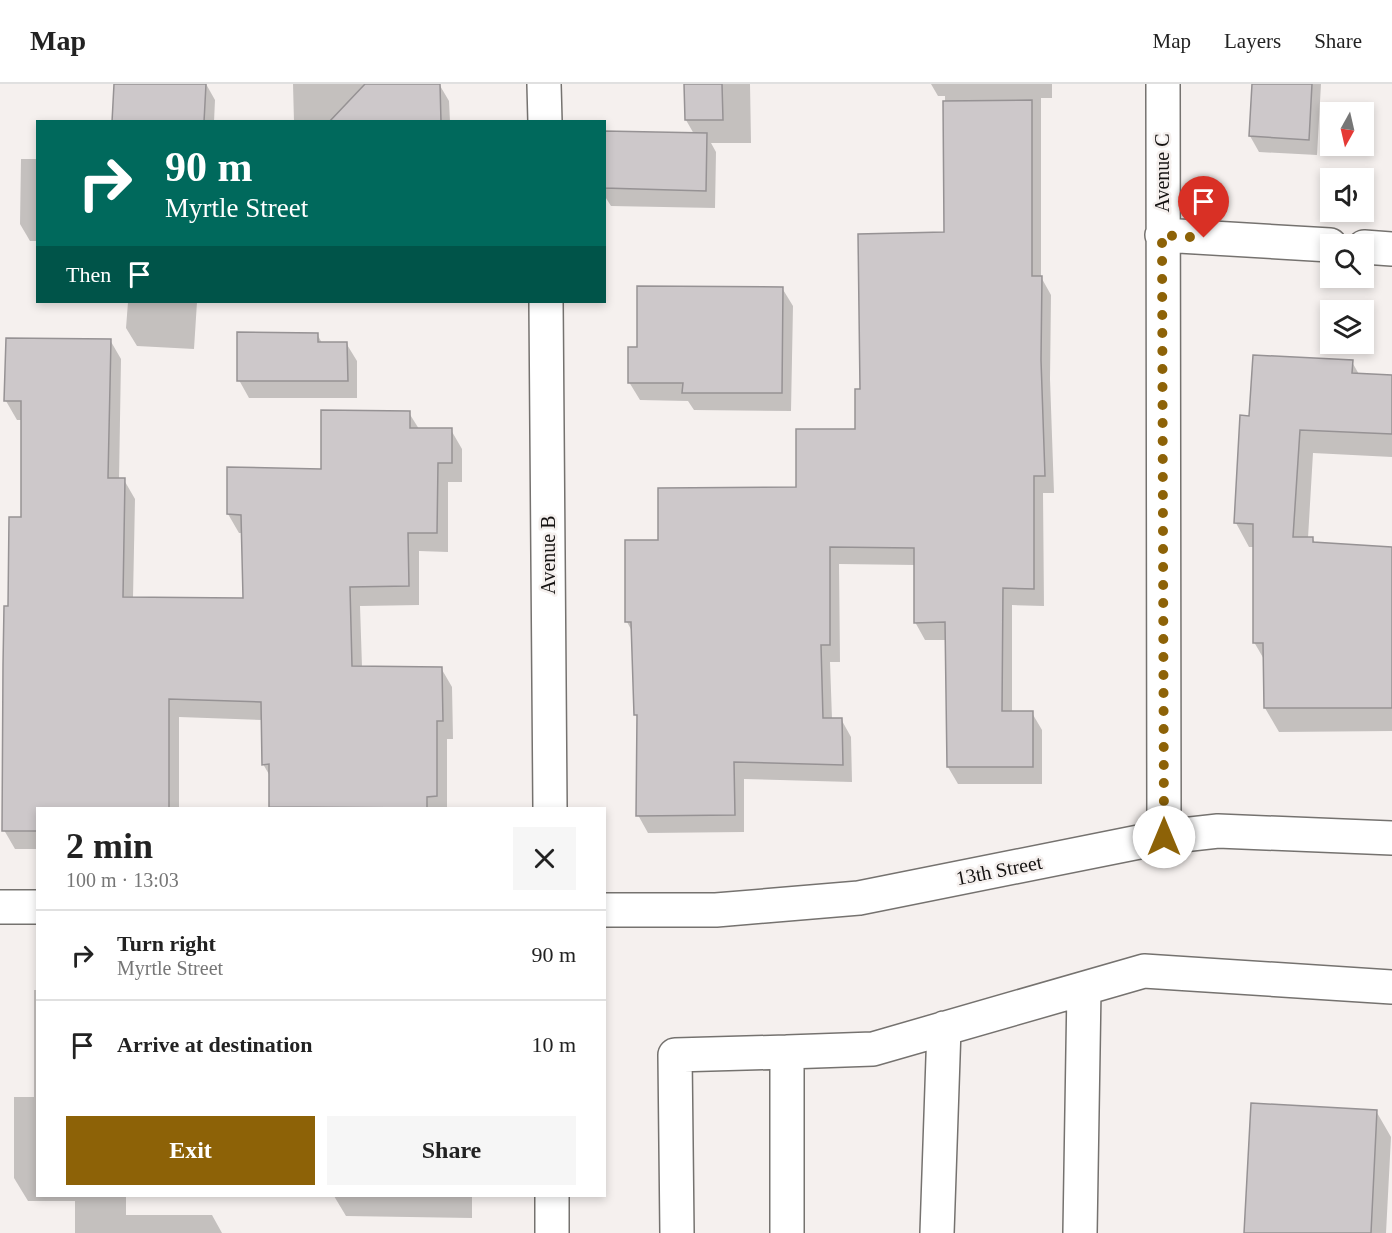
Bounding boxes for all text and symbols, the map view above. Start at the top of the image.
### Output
text: Map [30,25,86,56]
text: Map [1153,29,1191,53]
text: Layers [1224,29,1281,53]
text: Share [1314,29,1362,53]
north arrow [1320,102,1374,156]
map controls [1320,102,1374,354]
street label: Avenue C [1151,133,1173,213]
icon: right [66,144,144,222]
text: 90 m [165,144,253,190]
button: sound [1320,168,1374,222]
pin [1178,176,1229,238]
icon: arrive [1187,185,1220,218]
text: Myrtle Street [165,193,308,223]
button: search [1320,234,1374,288]
icon: arrive [123,258,156,291]
text: Then [66,262,111,287]
button: layers [1320,300,1374,354]
street label: Avenue B [537,515,559,595]
position arrow [1132,805,1196,869]
text: 2 min [66,826,153,866]
button: close [513,827,576,890]
street label: 13th Street [954,851,1044,889]
text: 100 m · 13:03 [66,869,179,891]
text: Turn right [117,931,216,956]
icon: right [66,939,99,972]
text: 90 m [531,942,576,967]
text: Myrtle Street [117,957,223,979]
icon: arrive [66,1029,99,1062]
text: Arrive at destination [117,1032,313,1057]
text: 10 m [531,1032,576,1057]
button: Exit [66,1116,315,1185]
button: Share [327,1116,576,1185]

